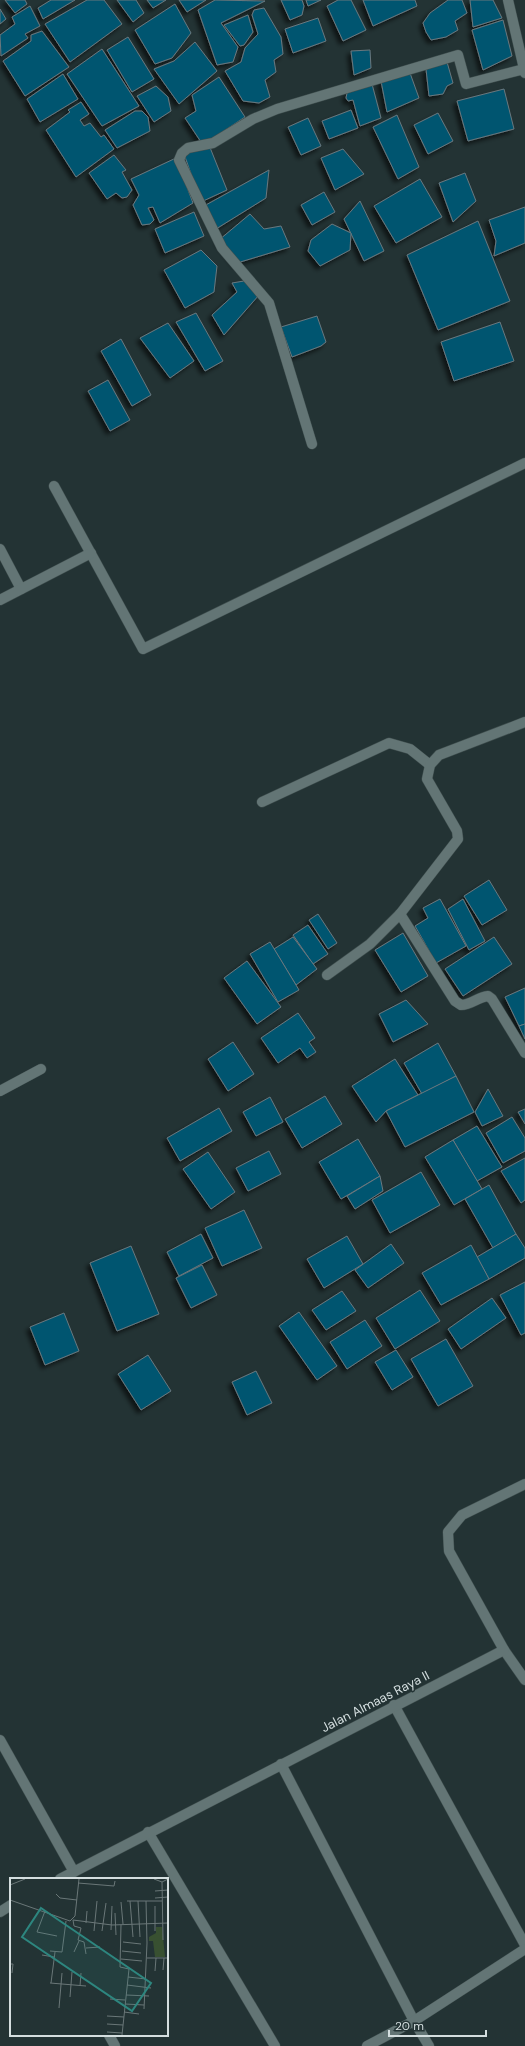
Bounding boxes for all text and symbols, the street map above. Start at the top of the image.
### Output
street label: Jalan Almaas Raya II [318,1667,432,1736]
inset map [10,1878,168,2036]
scale bar [389,2012,486,2038]
text: 20 m [395,2018,424,2034]

